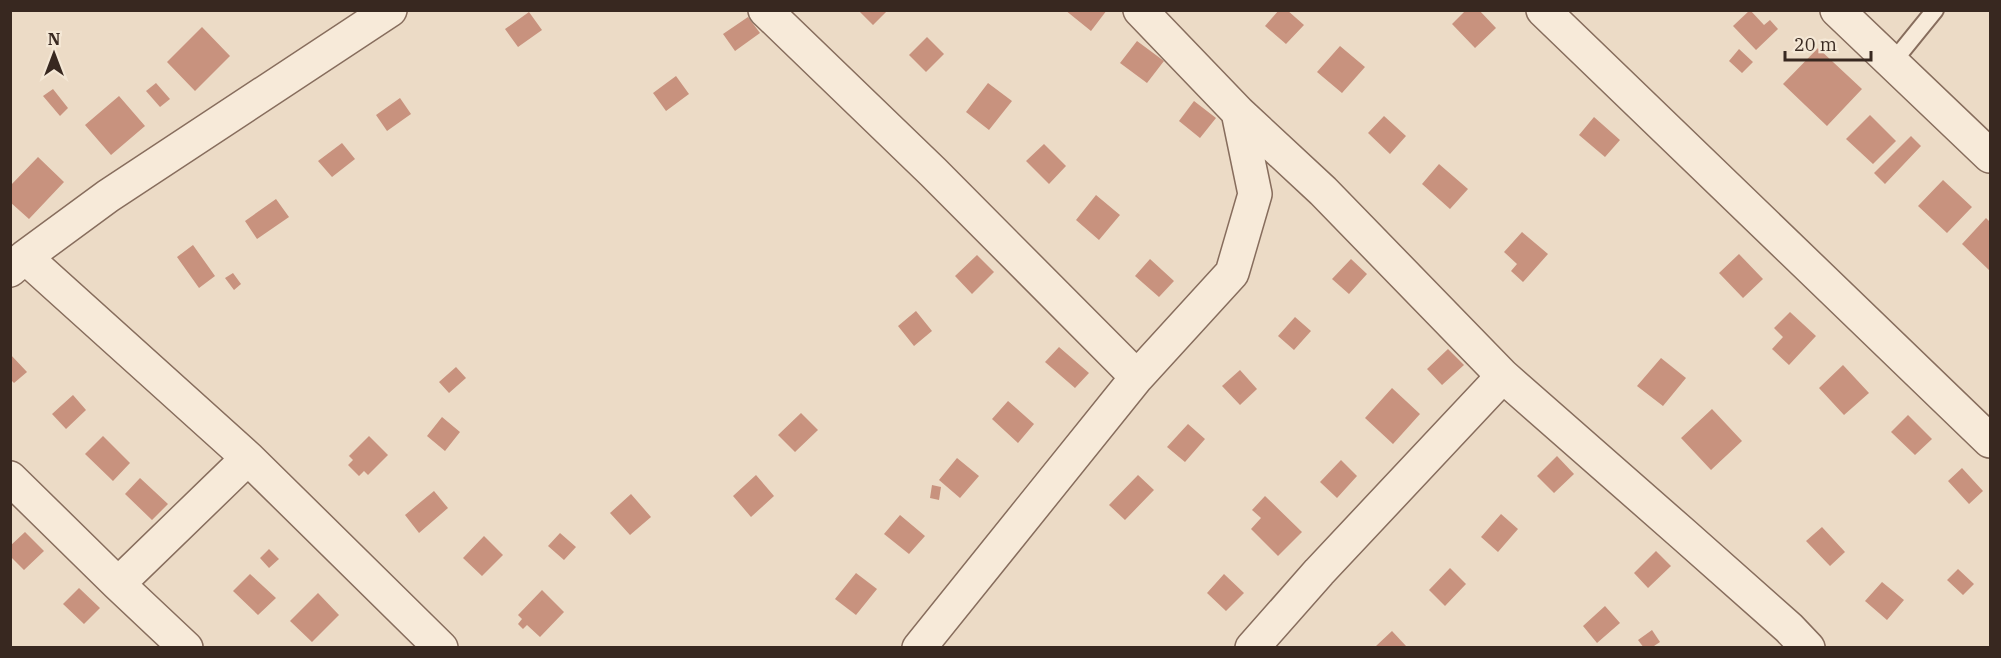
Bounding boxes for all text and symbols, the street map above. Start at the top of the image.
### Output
north arrow [24,24,84,84]
scale bar [1785,24,1870,62]
text: N [48,29,60,49]
text: 20 m [1794,33,1837,56]

